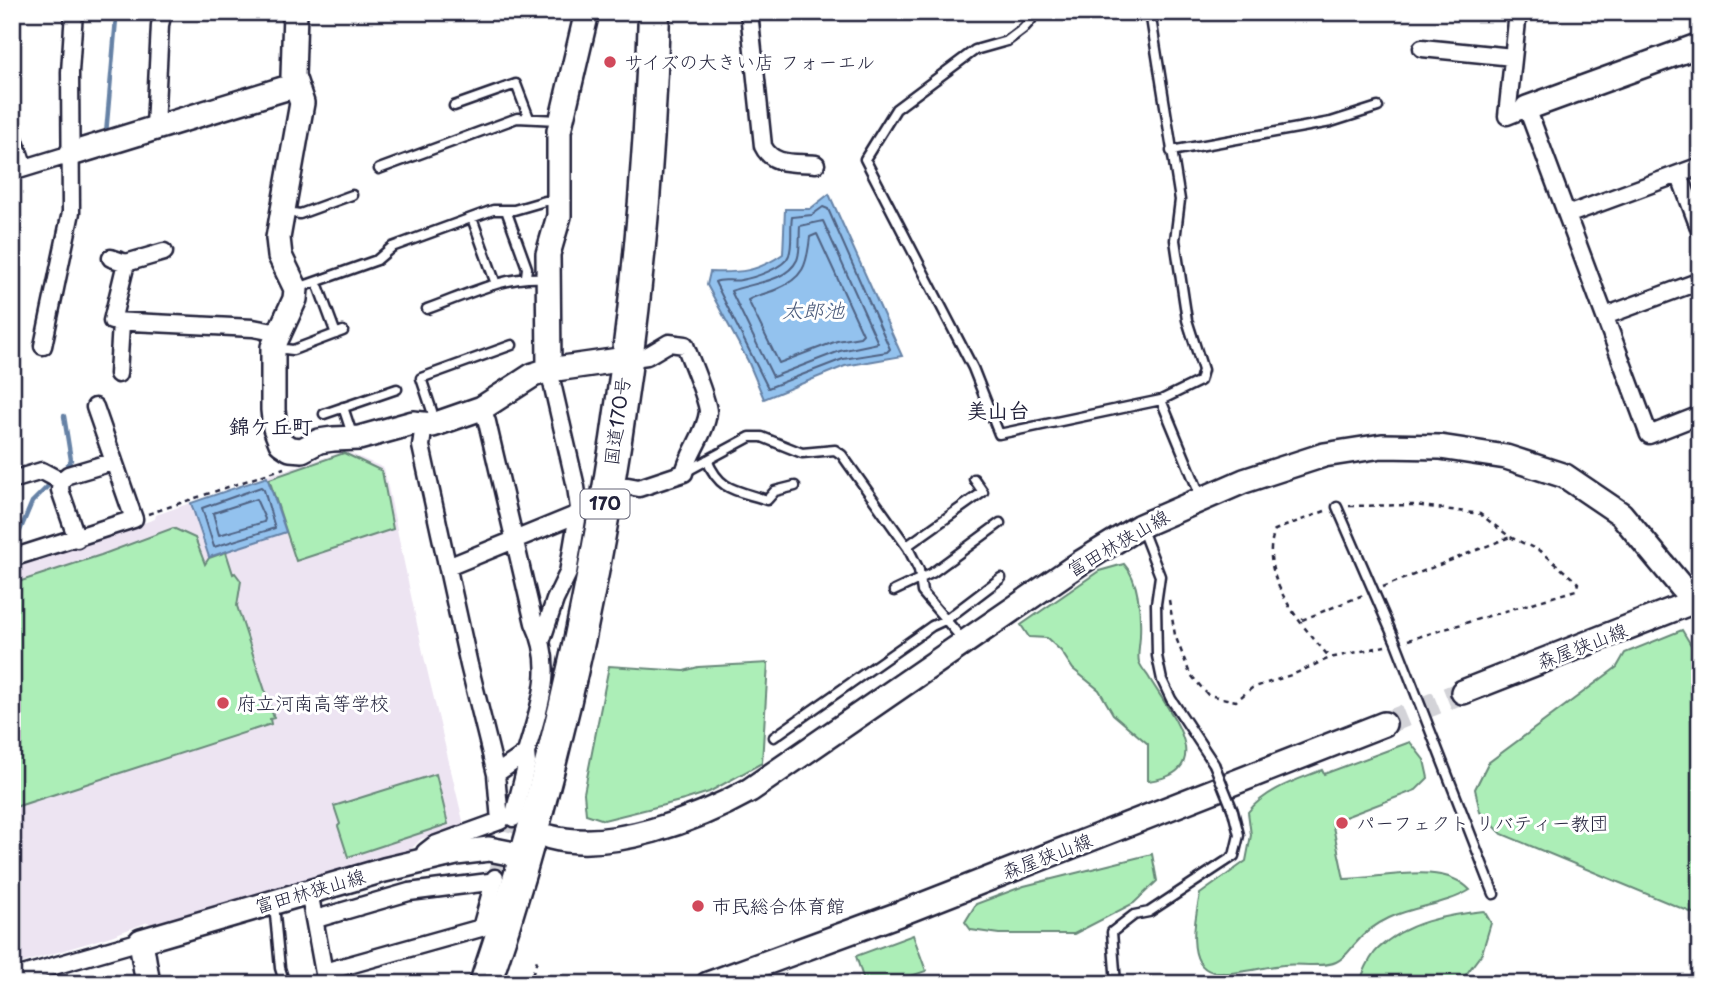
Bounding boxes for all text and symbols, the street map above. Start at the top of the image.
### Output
place label: サイズの大きい店 フォーエル [624,47,875,75]
marker: サイズの大きい店 フォーエル [602,54,618,70]
water label: 太郎池 [782,293,845,325]
street label: 国道170号 [596,375,636,467]
district label: 美山台 [967,393,1030,425]
district label: 錦ケ丘町 [229,409,313,441]
road number: 170 [580,490,630,518]
street label: 富田林狭山線 [1061,502,1174,583]
street label: 森屋狭山線 [1532,615,1631,675]
place label: 府立河南高等学校 [237,688,389,716]
marker: 府立河南高等学校 [215,695,231,711]
place label: パーフェクト リバティー教団 [1356,808,1608,836]
marker: パーフェクト リバティー教団 [1334,815,1350,831]
street label: 森屋狭山線 [997,825,1096,885]
street label: 富田林狭山線 [251,861,368,919]
place label: 市民総合体育館 [712,891,845,919]
marker: 市民総合体育館 [690,898,706,914]

